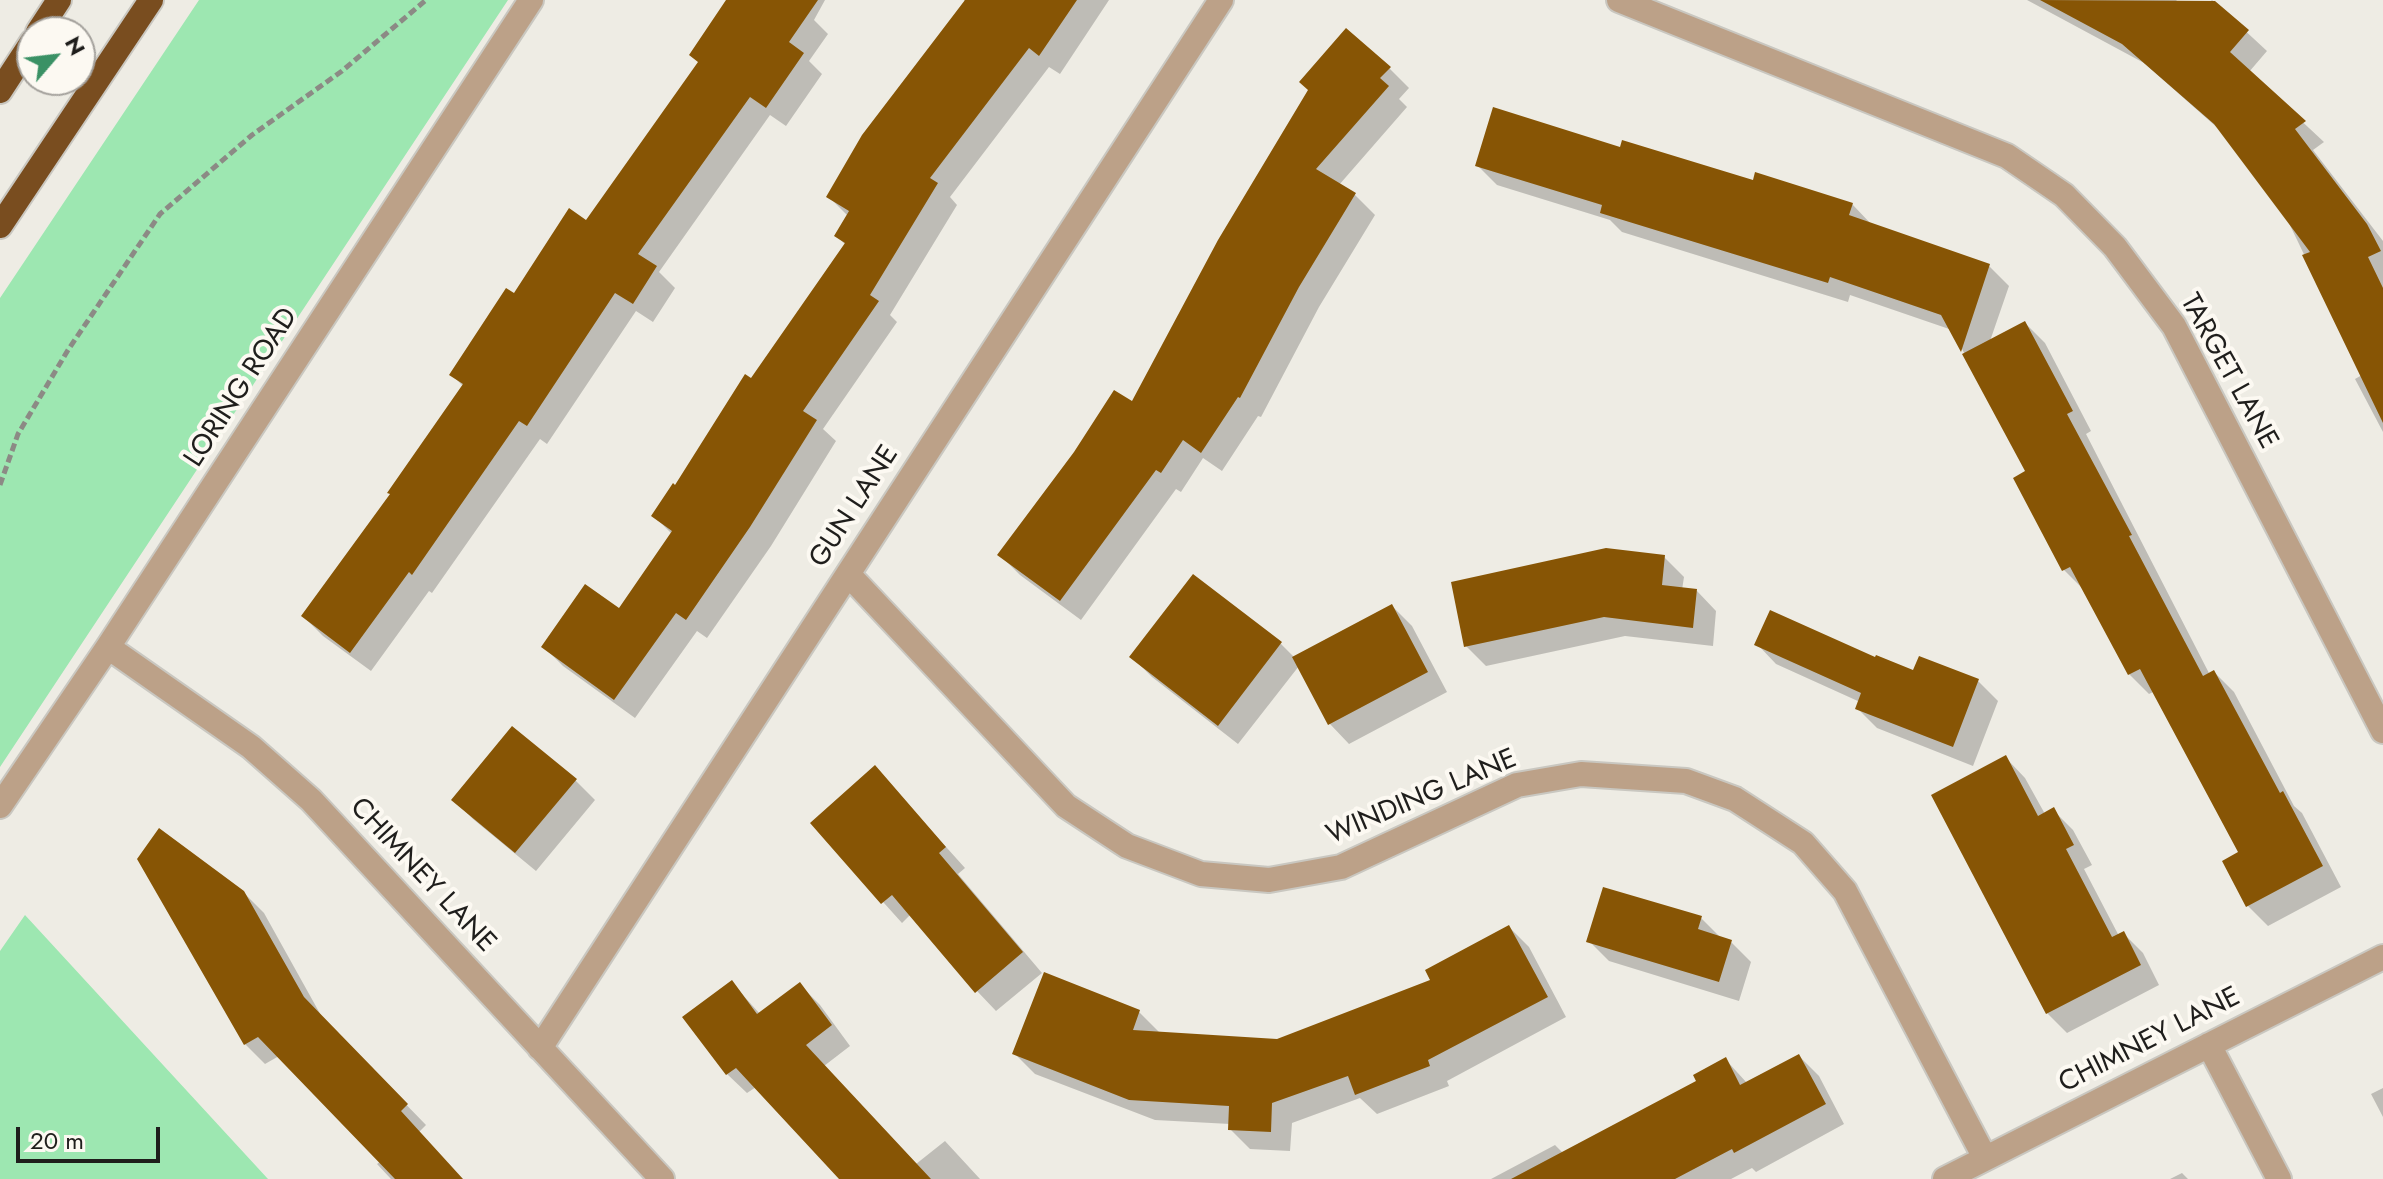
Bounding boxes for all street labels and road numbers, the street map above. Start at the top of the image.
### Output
street label: TARGET LANE [2172,289,2284,455]
street label: LORING ROAD [178,302,306,474]
street label: GUN LANE [803,440,907,574]
street label: WINDING LANE [1322,743,1522,853]
street label: CHIMNEY LANE [342,792,502,960]
street label: CHIMNEY LANE [2054,981,2246,1101]

